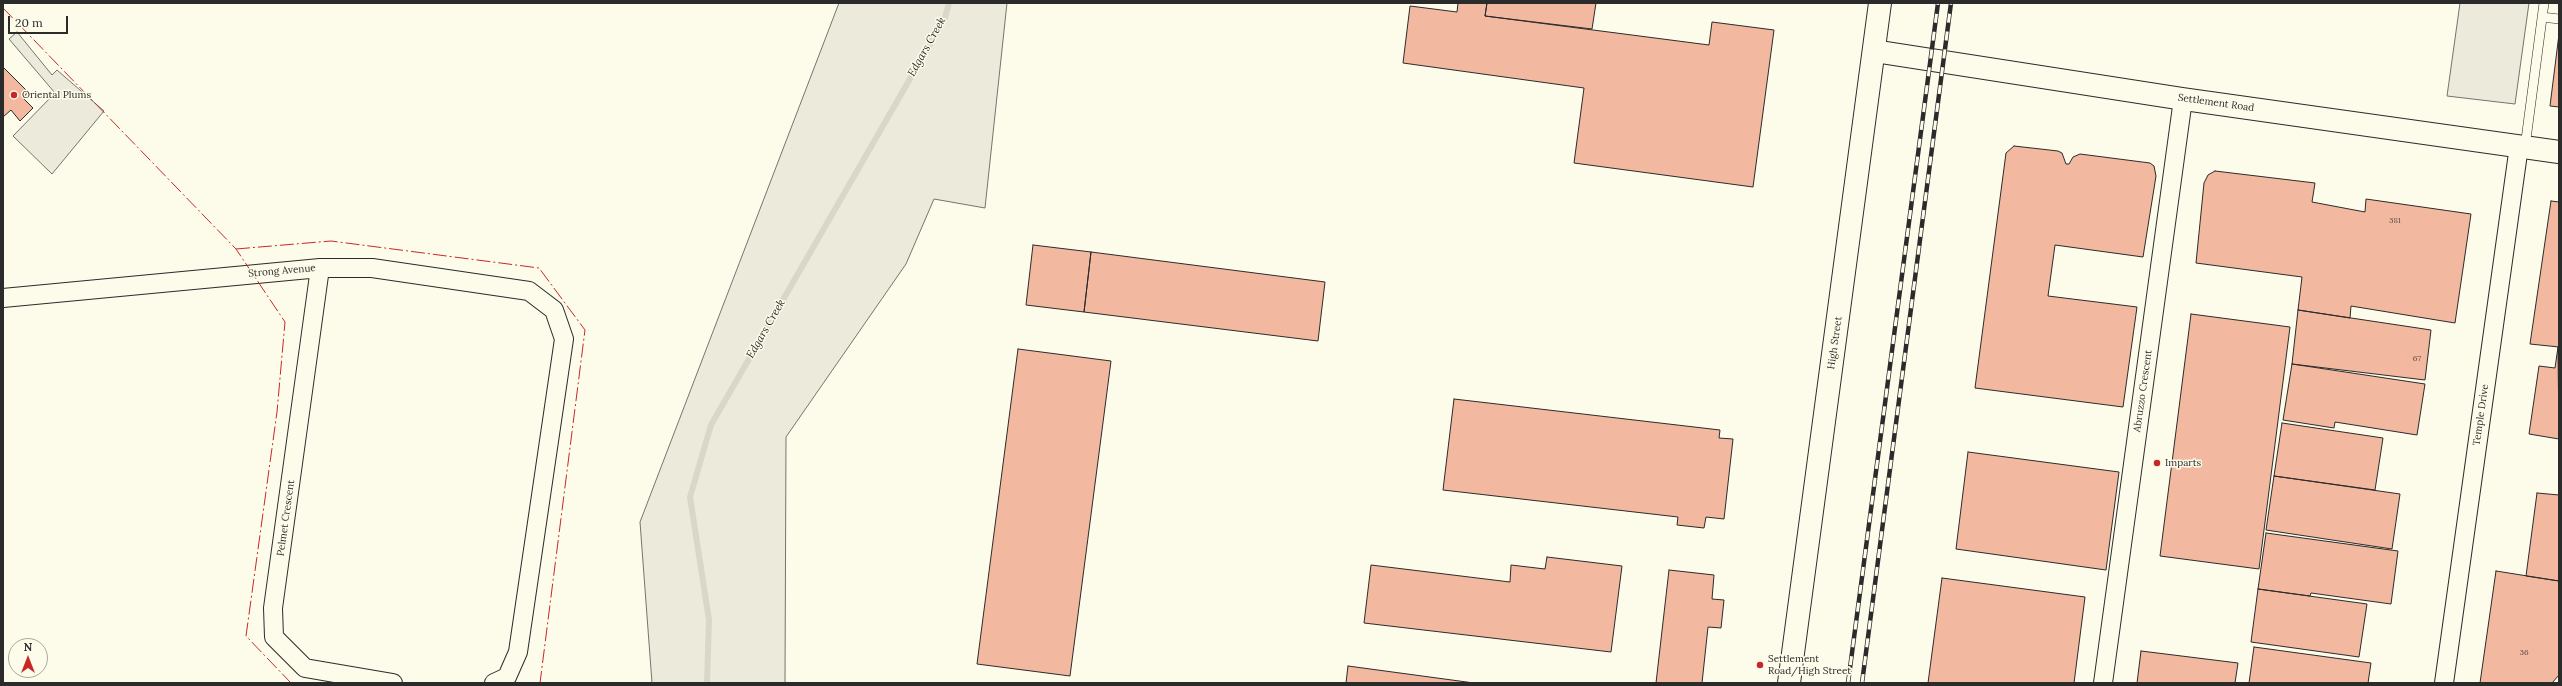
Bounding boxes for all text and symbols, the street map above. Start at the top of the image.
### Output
scale bar [10,8,70,34]
text: 20 m [15,15,43,30]
water label: Edgars Creek [905,15,949,79]
place label: Oriental Plums [22,89,91,101]
marker: Oriental Plums [9,90,19,100]
street label: Settlement Road [2177,92,2255,114]
house number: 381 [2389,216,2401,226]
street label: Strong Avenue [248,262,316,280]
water label: Edgars Creek [744,297,788,361]
street label: High Street [1825,316,1845,370]
street label: Abruzzo Crescent [2131,349,2155,433]
house number: 67 [2413,354,2421,364]
street label: Temple Drive [2471,383,2491,447]
place label: Imparts [2165,457,2201,469]
marker: Imparts [2152,458,2162,468]
street label: Pelmet Crescent [275,479,297,557]
north arrow [8,638,48,678]
text: N [24,640,32,654]
house number: 36 [2519,648,2529,658]
place label: Settlement Road/High Street [1768,653,1851,676]
marker: Settlement Road/High Street [1755,660,1765,670]

